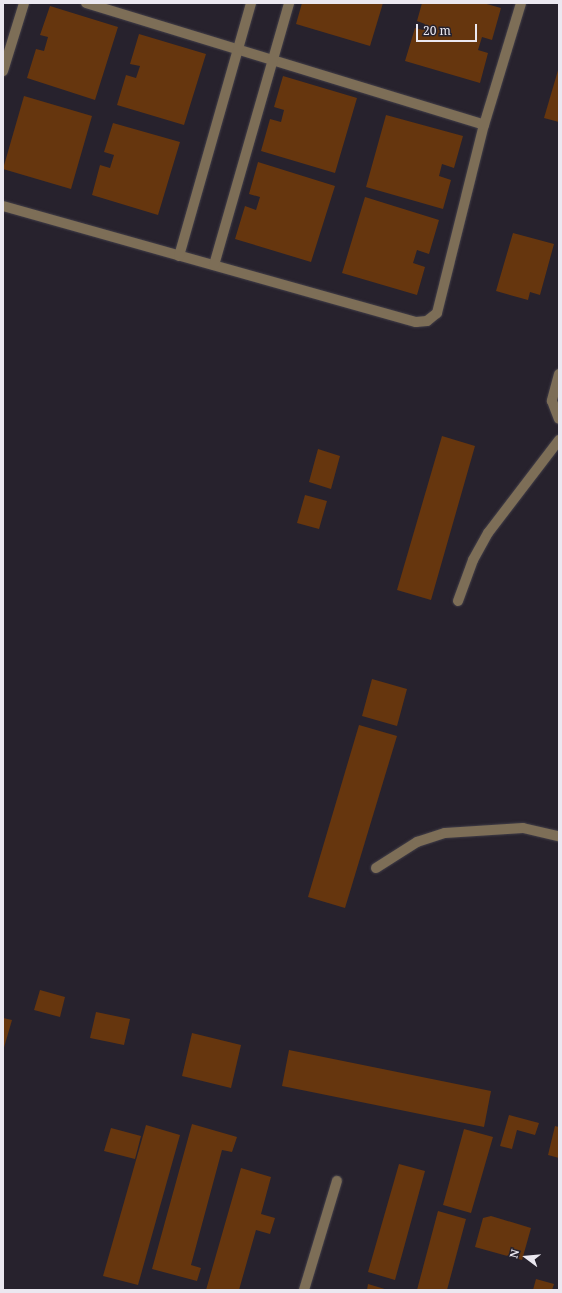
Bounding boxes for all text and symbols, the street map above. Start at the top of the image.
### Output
scale bar [418,16,479,42]
text: 20 m [423,22,451,39]
north arrow [506,1237,546,1277]
text: N [506,1247,522,1260]

